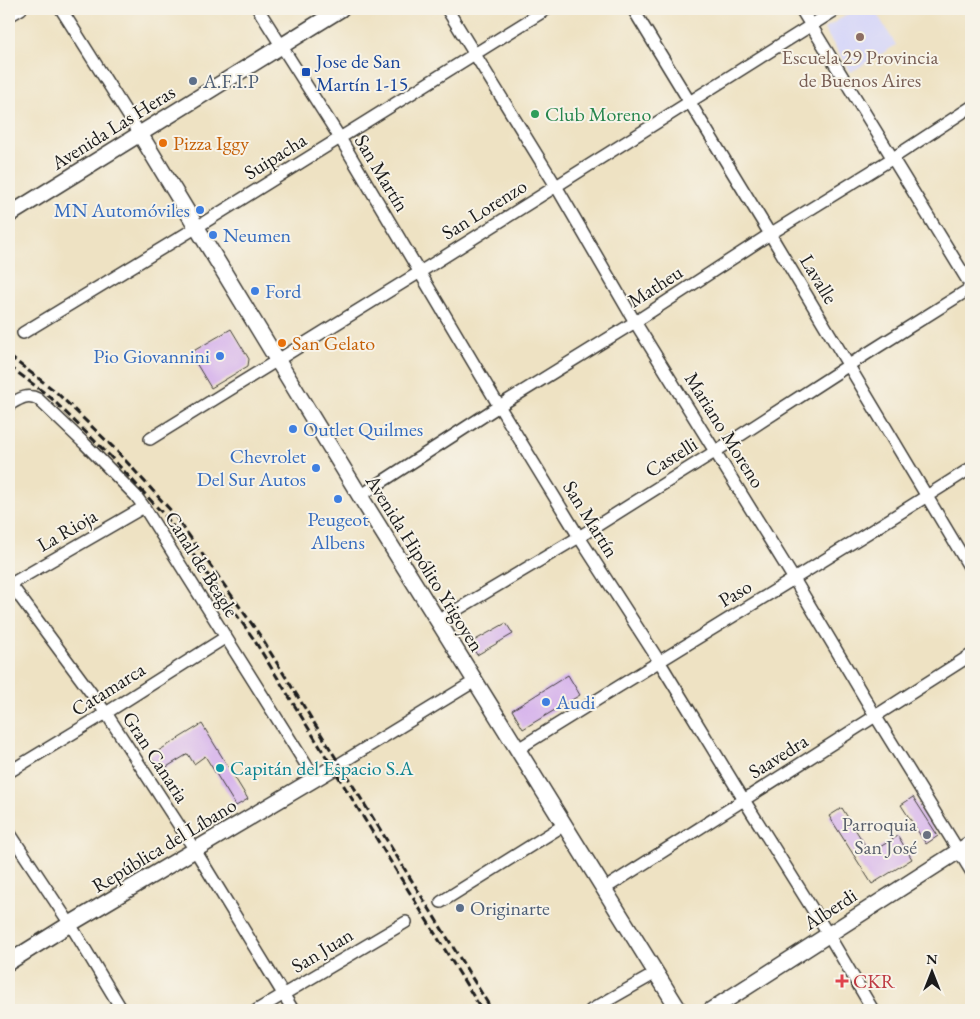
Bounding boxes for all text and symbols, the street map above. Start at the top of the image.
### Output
marker: Escuela 29 Provincia de Buenos Aires [854,31,866,43]
place label: Escuela 29 Provincia de Buenos Aires [782,44,938,93]
place label: Jose de San Martín 1-15 [314,48,408,97]
marker: Jose de San Martín 1-15 [300,66,312,78]
place label: A.F.I.P [202,68,259,94]
marker: A.F.I.P [187,75,199,87]
street label: Avenida Las Heras [45,79,180,176]
place label: Club Moreno [545,101,651,127]
marker: Club Moreno [529,108,541,120]
street label: Suipacha [239,127,311,185]
street label: San Martín [349,129,415,217]
place label: Pizza Iggy [173,130,249,156]
marker: Pizza Iggy [157,137,169,149]
street label: San Lorenzo [436,173,532,245]
place label: MN Automóviles [54,197,190,223]
marker: MN Automóviles [194,204,206,216]
place label: Neumen [223,222,292,248]
marker: Neumen [207,229,219,241]
street label: Lavalle [794,250,844,309]
street label: Matheu [623,258,688,313]
place label: Ford [265,278,302,304]
marker: Ford [249,285,261,297]
place label: San Gelato [292,330,375,356]
marker: San Gelato [276,337,288,349]
place label: Pio Giovannini [93,343,210,369]
marker: Pio Giovannini [214,350,226,362]
street label: Mariano Moreno [679,367,771,493]
place label: Outlet Quilmes [303,416,423,442]
marker: Outlet Quilmes [287,423,299,435]
street label: Castelli [640,431,702,483]
place label: Chevrolet Del Sur Autos [197,443,307,492]
marker: Chevrolet Del Sur Autos [310,462,322,474]
street label: Avenida Hipólito Yrigoyen [359,469,490,657]
street label: San Martín [557,476,625,563]
marker: Peugeot Albens [332,493,344,505]
street label: La Rioja [32,502,102,558]
street label: Canal de Beagle [159,506,245,622]
place label: Peugeot Albens [308,506,369,555]
street label: Paso [714,573,757,613]
street label: Catamarca [66,656,150,722]
place label: Audi [555,689,596,715]
marker: Audi [540,696,552,708]
street label: Gran Canaria [117,706,195,808]
street label: Saavedra [743,728,813,784]
place label: Capitán del Espacio S.A [230,755,414,781]
marker: Capitán del Espacio S.A [214,762,226,774]
street label: República del Líbano [87,792,241,898]
place label: Parroquia San José [842,811,917,860]
marker: Parroquia San José [921,829,933,841]
street label: Alberdi [798,882,862,936]
place label: Originarte [470,895,550,921]
marker: Originarte [454,902,466,914]
street label: San Juan [286,921,358,979]
north arrow [908,946,958,996]
text: N [926,950,938,968]
place label: CKR [853,968,896,994]
marker: CKR [835,974,849,988]

